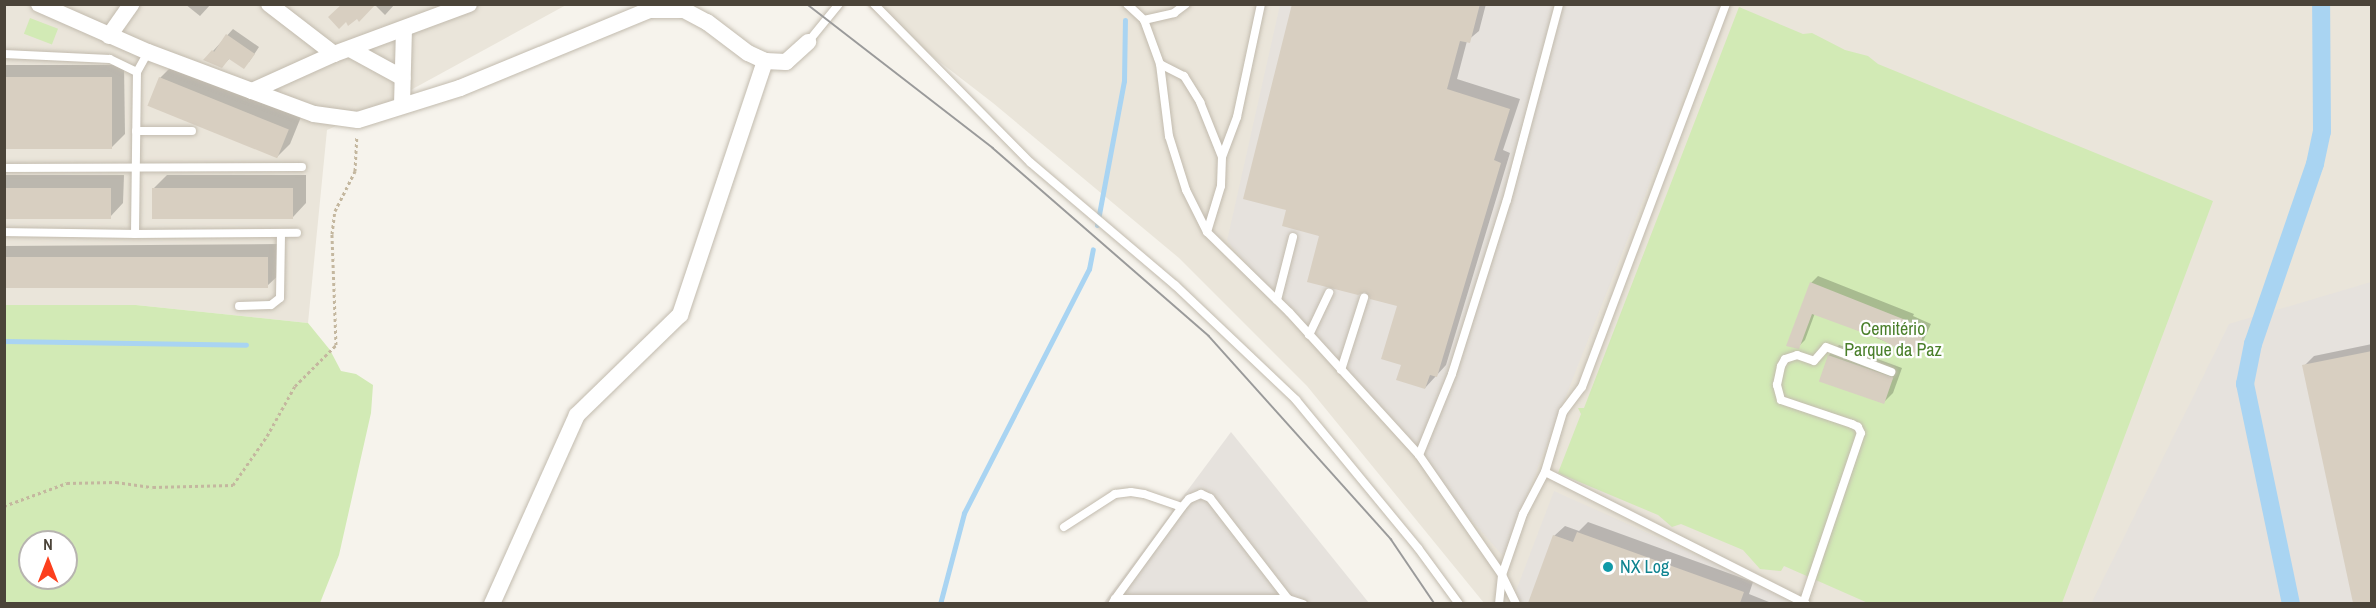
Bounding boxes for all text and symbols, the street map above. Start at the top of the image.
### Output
park label: Cemitério Parque da Paz [1844,319,1942,362]
north arrow [18,530,78,590]
text: N [43,533,53,555]
place label: NX Log [1620,556,1669,578]
marker: NX Log [1601,560,1615,574]

